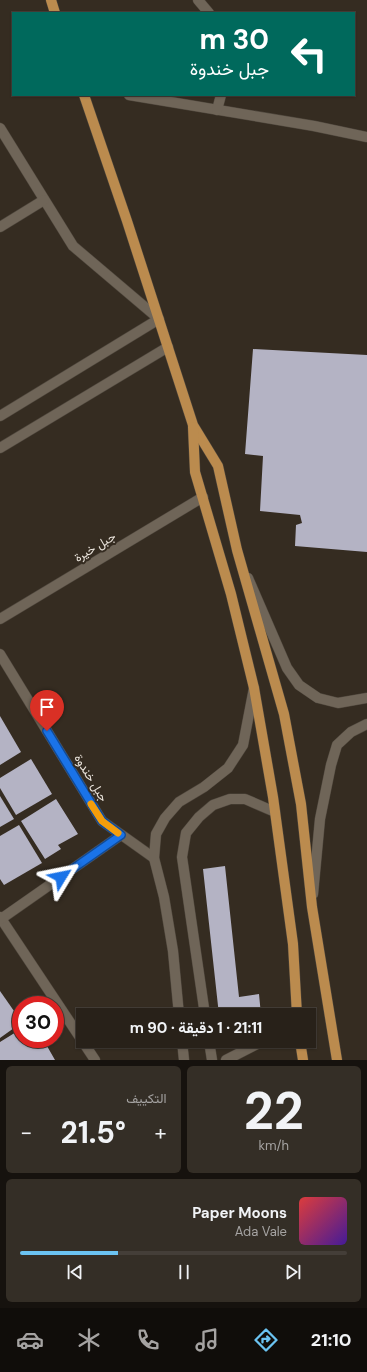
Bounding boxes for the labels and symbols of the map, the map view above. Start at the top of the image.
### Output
street label: جبل خيرة [71,528,119,566]
pin [30,690,64,731]
street label: جبل خندوة [71,751,111,805]
position arrow [40,856,82,898]
speed limit sign: 30 [12,996,64,1048]

